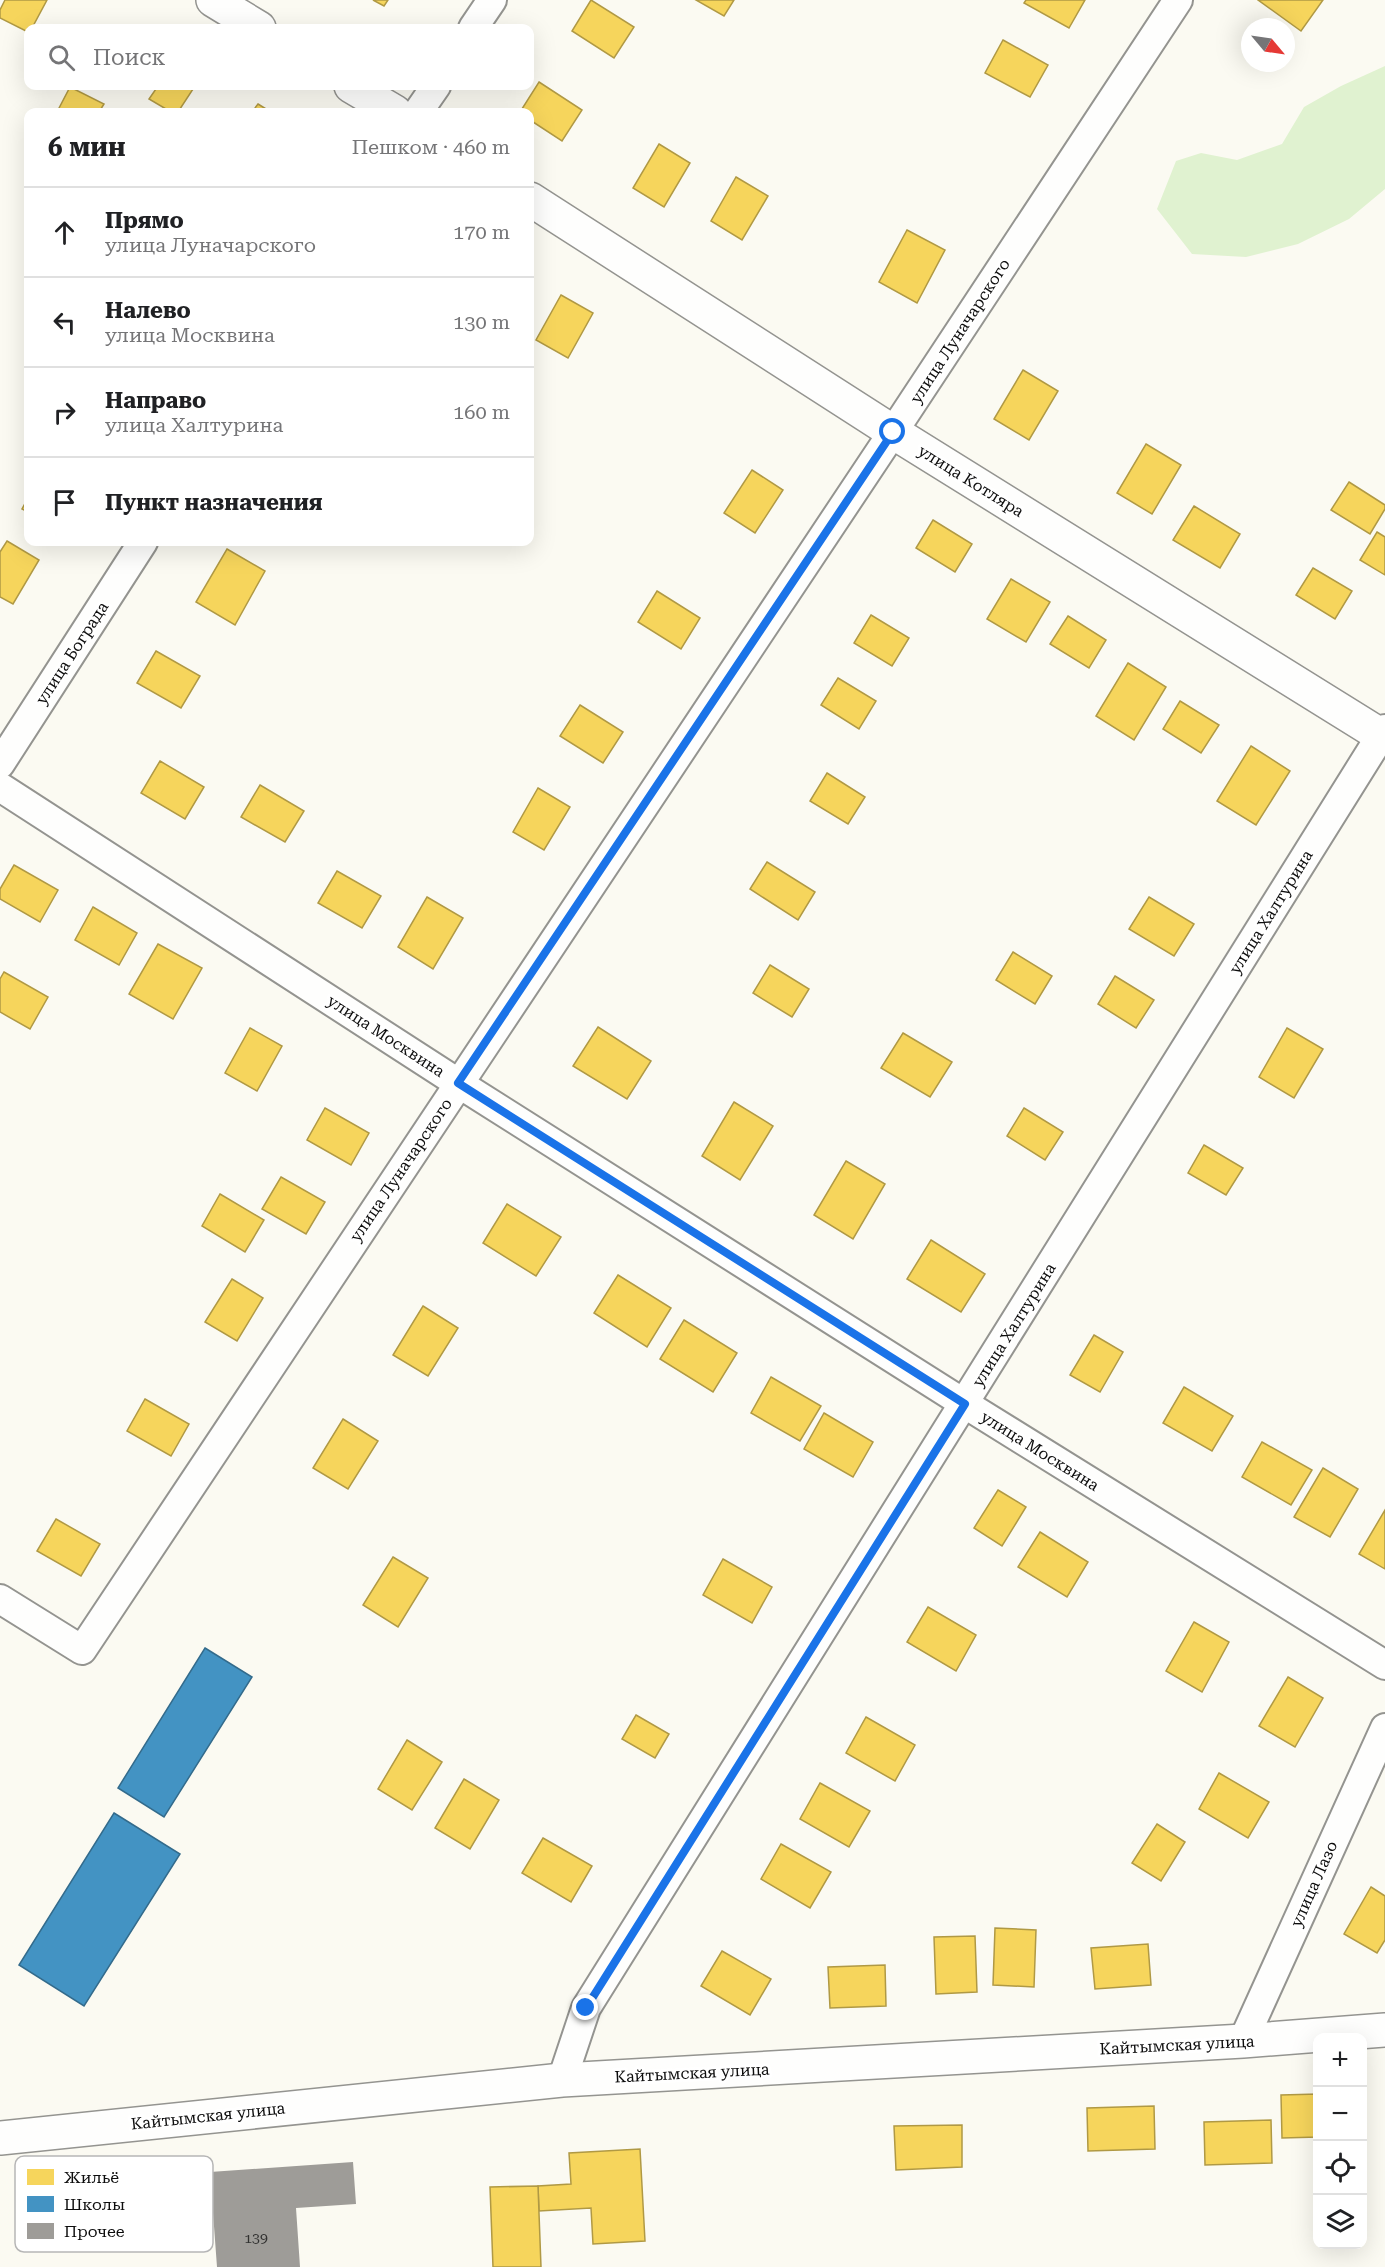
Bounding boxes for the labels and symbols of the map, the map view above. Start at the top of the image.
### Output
north arrow [1241,18,1295,72]
street label: улица Луначарского [906,255,1014,407]
route start [879,418,905,444]
street label: улица Котляра [915,441,1028,521]
street label: улица Бограда [32,598,113,708]
street label: улица Халтурина [1225,846,1317,977]
street label: улица Москвина [324,991,448,1081]
street label: улица Луначарского [346,1095,456,1245]
street label: улица Халтурина [968,1259,1060,1390]
street label: улица Москвина [977,1407,1103,1495]
street label: улица Лазо [1287,1838,1341,1930]
route end [572,1994,598,2020]
street label: Кайтымская улица [1099,2031,1255,2059]
street label: Кайтымская улица [614,2059,770,2087]
street label: Кайтымская улица [130,2098,286,2134]
legend [15,2156,213,2252]
text: Жильё [64,2168,119,2187]
text: Школы [64,2195,125,2214]
text: Прочее [64,2222,125,2241]
house number: 139 [244,2230,268,2246]

